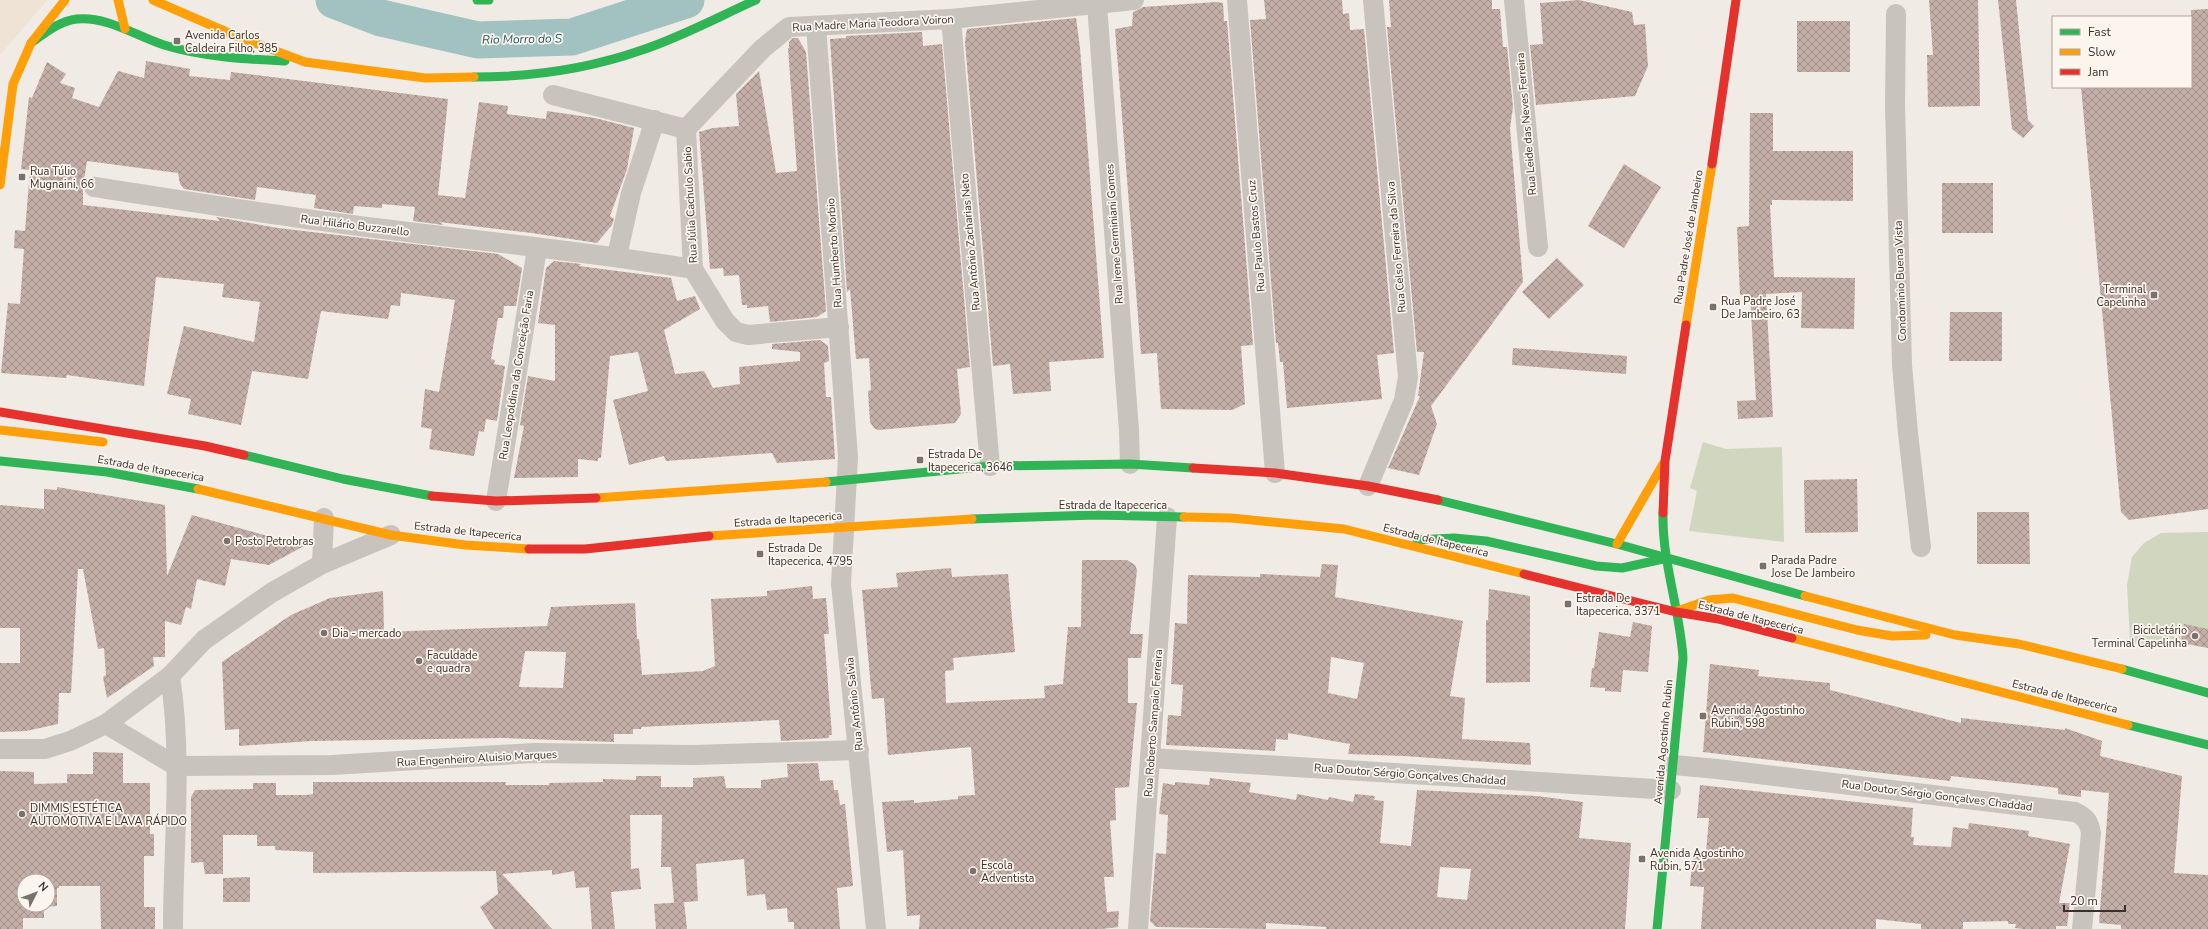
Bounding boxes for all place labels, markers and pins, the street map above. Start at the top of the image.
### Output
place label: Avenida Carlos Caldeira Filho, 385 [185,28,278,56]
marker: Avenida Carlos Caldeira Filho, 385 [172,36,182,46]
place label: Rua Túlio Mugnaini, 66 [30,164,94,192]
marker: Rua Túlio Mugnaini, 66 [17,172,27,182]
place label: Terminal Capelinha [2097,282,2147,310]
marker: Terminal Capelinha [2149,290,2159,300]
place label: Rua Padre José De Jambeiro, 63 [1721,294,1800,322]
marker: Rua Padre José De Jambeiro, 63 [1708,302,1718,312]
place label: Estrada De Itapecerica, 3646 [928,447,1013,475]
marker: Estrada De Itapecerica, 3646 [915,455,925,465]
place label: Posto Petrobras [235,534,314,549]
marker: Posto Petrobras [222,536,232,546]
place label: Estrada De Itapecerica, 4795 [768,541,853,569]
marker: Estrada De Itapecerica, 4795 [755,549,765,559]
place label: Parada Padre Jose De Jambeiro [1770,553,1855,581]
marker: Parada Padre Jose De Jambeiro [1758,561,1768,571]
place label: Estrada De Itapecerica, 3371 [1576,591,1661,619]
marker: Estrada De Itapecerica, 3371 [1563,599,1573,609]
place label: Bicicletário Terminal Capelinha [2092,623,2187,651]
place label: Dia - mercado [332,626,401,641]
marker: Dia - mercado [319,628,329,638]
marker: Bicicletário Terminal Capelinha [2190,631,2200,641]
place label: Faculdade e quadra [427,648,478,676]
marker: Faculdade e quadra [414,656,424,666]
place label: Avenida Agostinho Rubin, 598 [1711,703,1805,731]
marker: Avenida Agostinho Rubin, 598 [1698,711,1708,721]
place label: DIMMIS ESTÉTICA AUTOMOTIVA E LAVA RÁPIDO [30,800,187,829]
marker: DIMMIS ESTÉTICA AUTOMOTIVA E LAVA RÁPIDO [17,809,27,819]
place label: Avenida Agostinho Rubin, 571 [1650,846,1744,874]
marker: Avenida Agostinho Rubin, 571 [1637,854,1647,864]
place label: Escola Adventista [981,858,1035,886]
marker: Escola Adventista [968,866,978,876]

